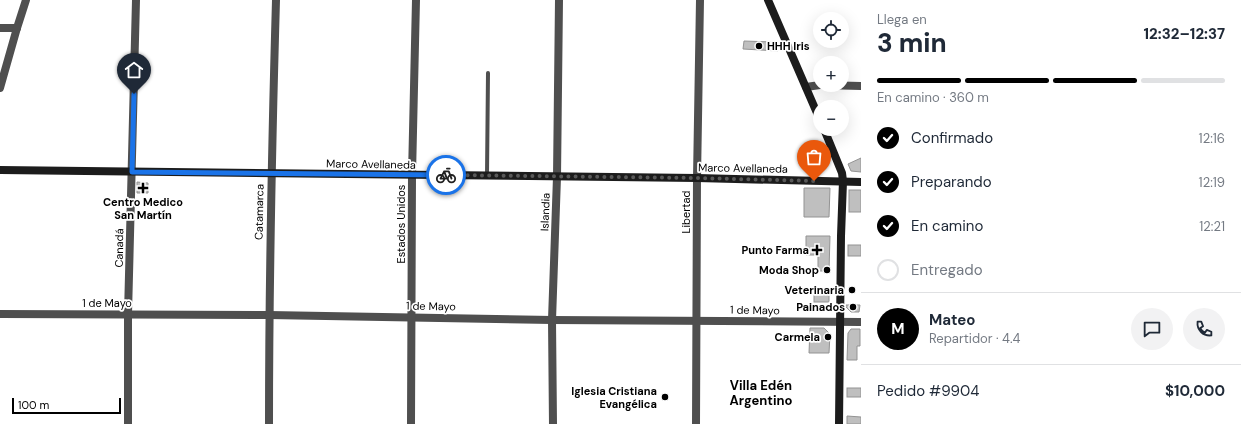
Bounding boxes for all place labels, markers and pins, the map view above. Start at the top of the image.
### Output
place label: HHH Iris [767,39,810,53]
marker: HHH Iris [754,41,764,51]
pin [117,53,151,94]
pin [797,140,831,181]
marker: Centro Medico San Martín [137,182,149,194]
place label: Centro Medico San Martín [103,195,183,222]
place label: Punto Farma [741,243,809,257]
marker: Punto Farma [812,245,822,255]
place label: Moda Shop [759,263,819,277]
marker: Moda Shop [822,265,832,275]
place label: Veterinaria [784,283,844,297]
marker: Veterinaria [847,285,857,295]
place label: Painados [796,300,845,314]
marker: Painados [848,302,858,312]
place label: Carmela [775,330,820,344]
marker: Carmela [823,332,833,342]
place label: Iglesia Cristiana Evangélica [571,384,657,411]
marker: Iglesia Cristiana Evangélica [660,392,670,402]

